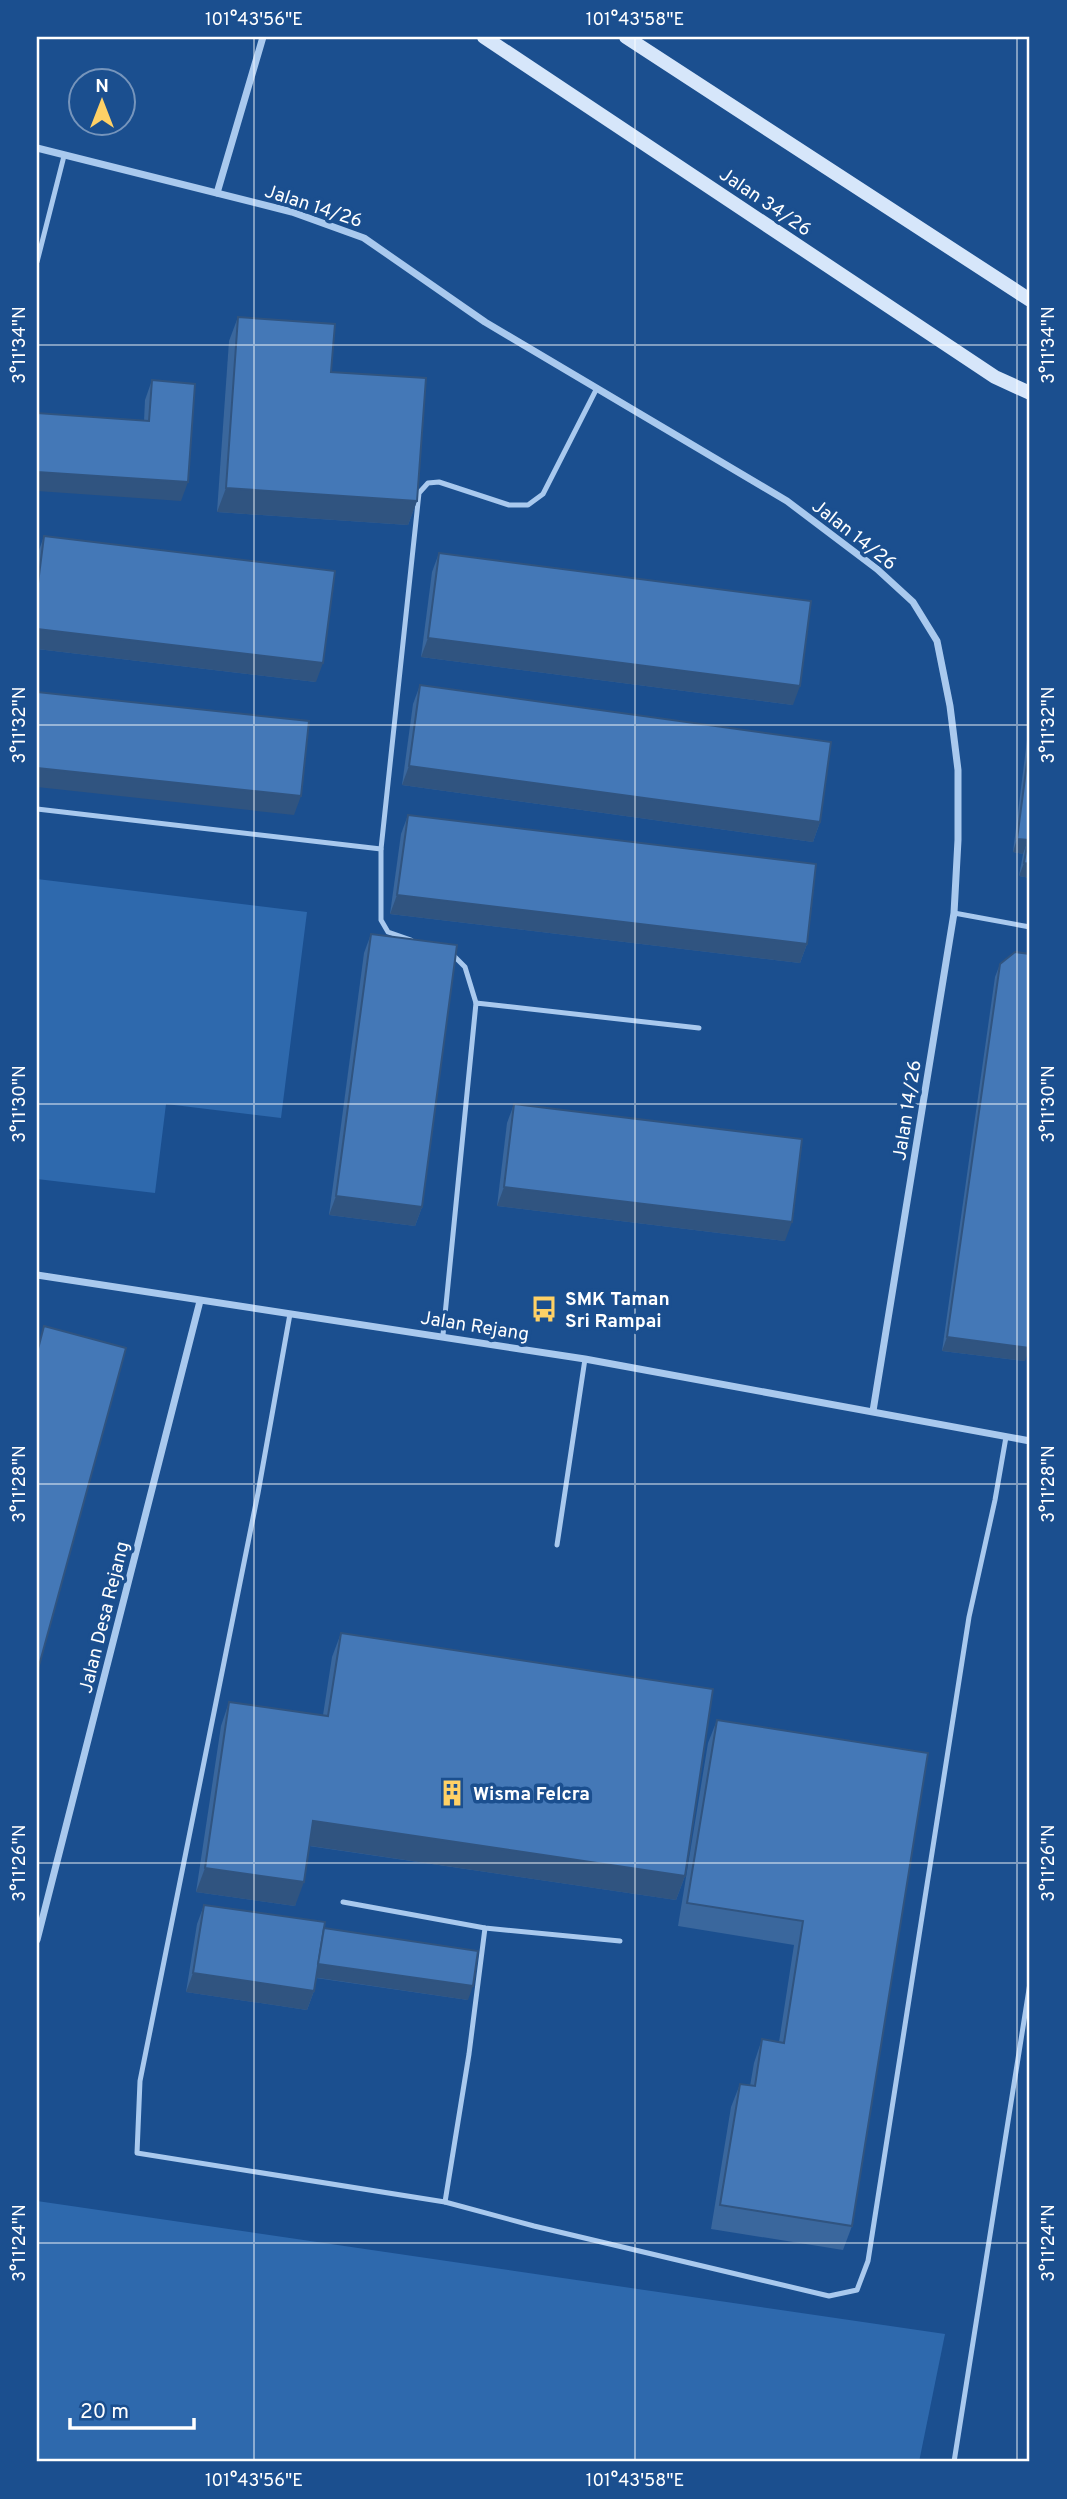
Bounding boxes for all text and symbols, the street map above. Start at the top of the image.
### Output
text: 101°43'56"E [205,9,303,32]
text: 101°43'58"E [586,9,684,32]
north arrow [66,66,136,136]
text: N [95,75,109,99]
street label: Jalan 34/26 [714,163,816,242]
street label: Jalan 14/26 [261,180,365,234]
text: 3°11'34"N [9,306,32,384]
text: 3°11'34"N [1038,306,1061,384]
street label: Jalan 14/26 [806,495,901,576]
text: 3°11'32"N [9,687,32,763]
text: 3°11'32"N [1038,687,1061,763]
street label: Jalan 14/26 [888,1058,928,1162]
text: 3°11'30"N [9,1065,32,1143]
text: 3°11'30"N [1038,1065,1061,1143]
place label: SMK Taman Sri Rampai [565,1288,670,1334]
bus stop icon: SMK Taman Sri Rampai [529,1294,559,1324]
street label: Jalan Rejang [419,1307,531,1347]
text: 3°11'28"N [9,1445,32,1523]
text: 3°11'28"N [1038,1445,1061,1523]
street label: Jalan Desa Rejang [74,1539,135,1696]
building icon: Wisma Felcra [437,1778,467,1808]
place label: Wisma Felcra [473,1783,590,1807]
text: 3°11'26"N [9,1824,32,1902]
text: 3°11'26"N [1038,1824,1061,1902]
text: 3°11'24"N [9,2204,32,2282]
text: 3°11'24"N [1038,2204,1061,2282]
scale bar [70,2387,194,2431]
text: 20 m [80,2399,129,2426]
text: 101°43'56"E [205,2470,303,2493]
text: 101°43'58"E [586,2470,684,2493]

